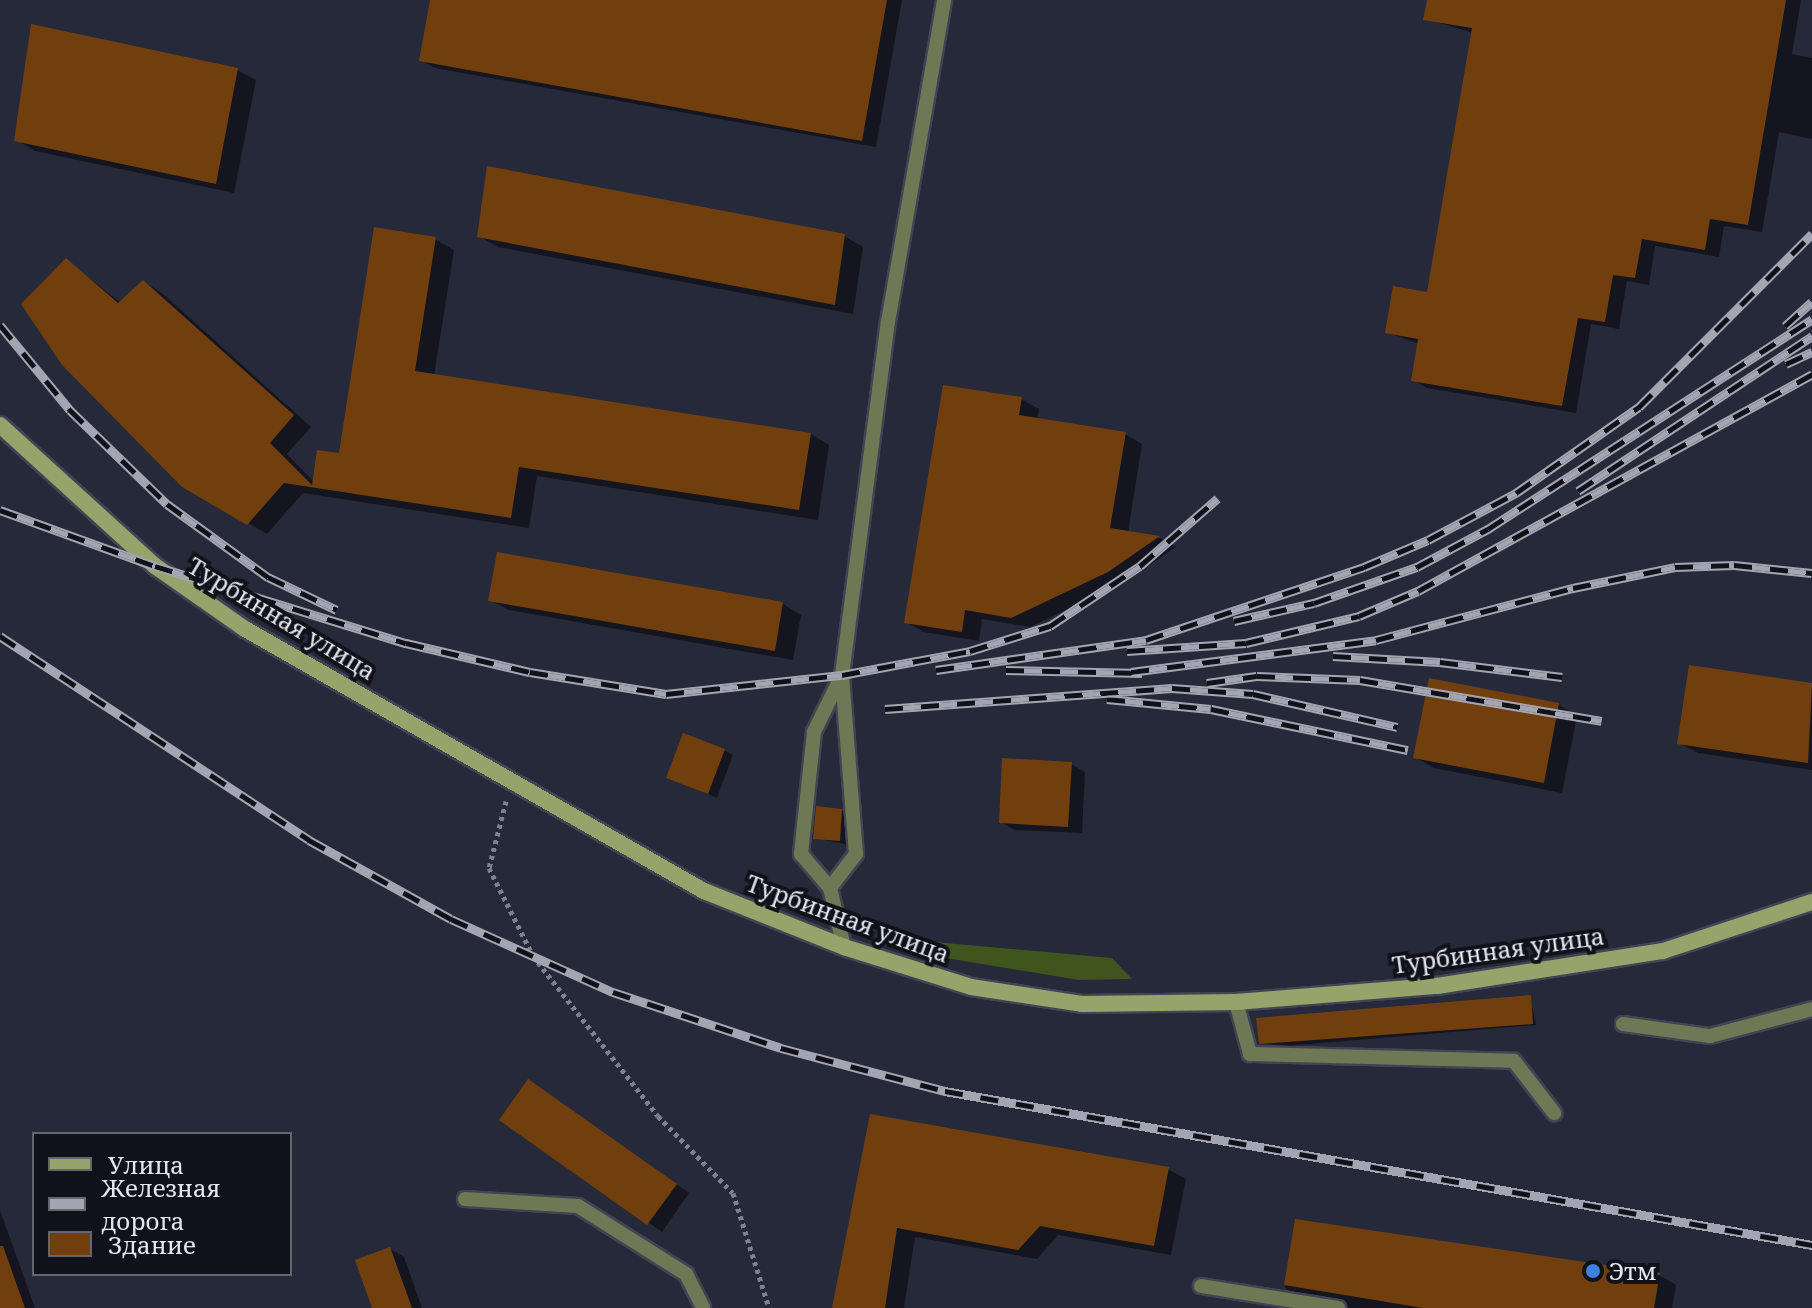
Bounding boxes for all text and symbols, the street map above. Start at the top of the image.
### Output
street label: Турбинная улица [183,551,381,685]
street label: Турбинная улица [743,868,953,968]
street label: Турбинная улица [1390,921,1606,979]
legend [32,1132,292,1276]
text: Улица [108,1148,184,1181]
text: Железная дорога [102,1171,220,1237]
text: Здание [108,1228,196,1261]
place label: Этм [1609,1257,1657,1285]
marker: Этм [1584,1262,1602,1280]

